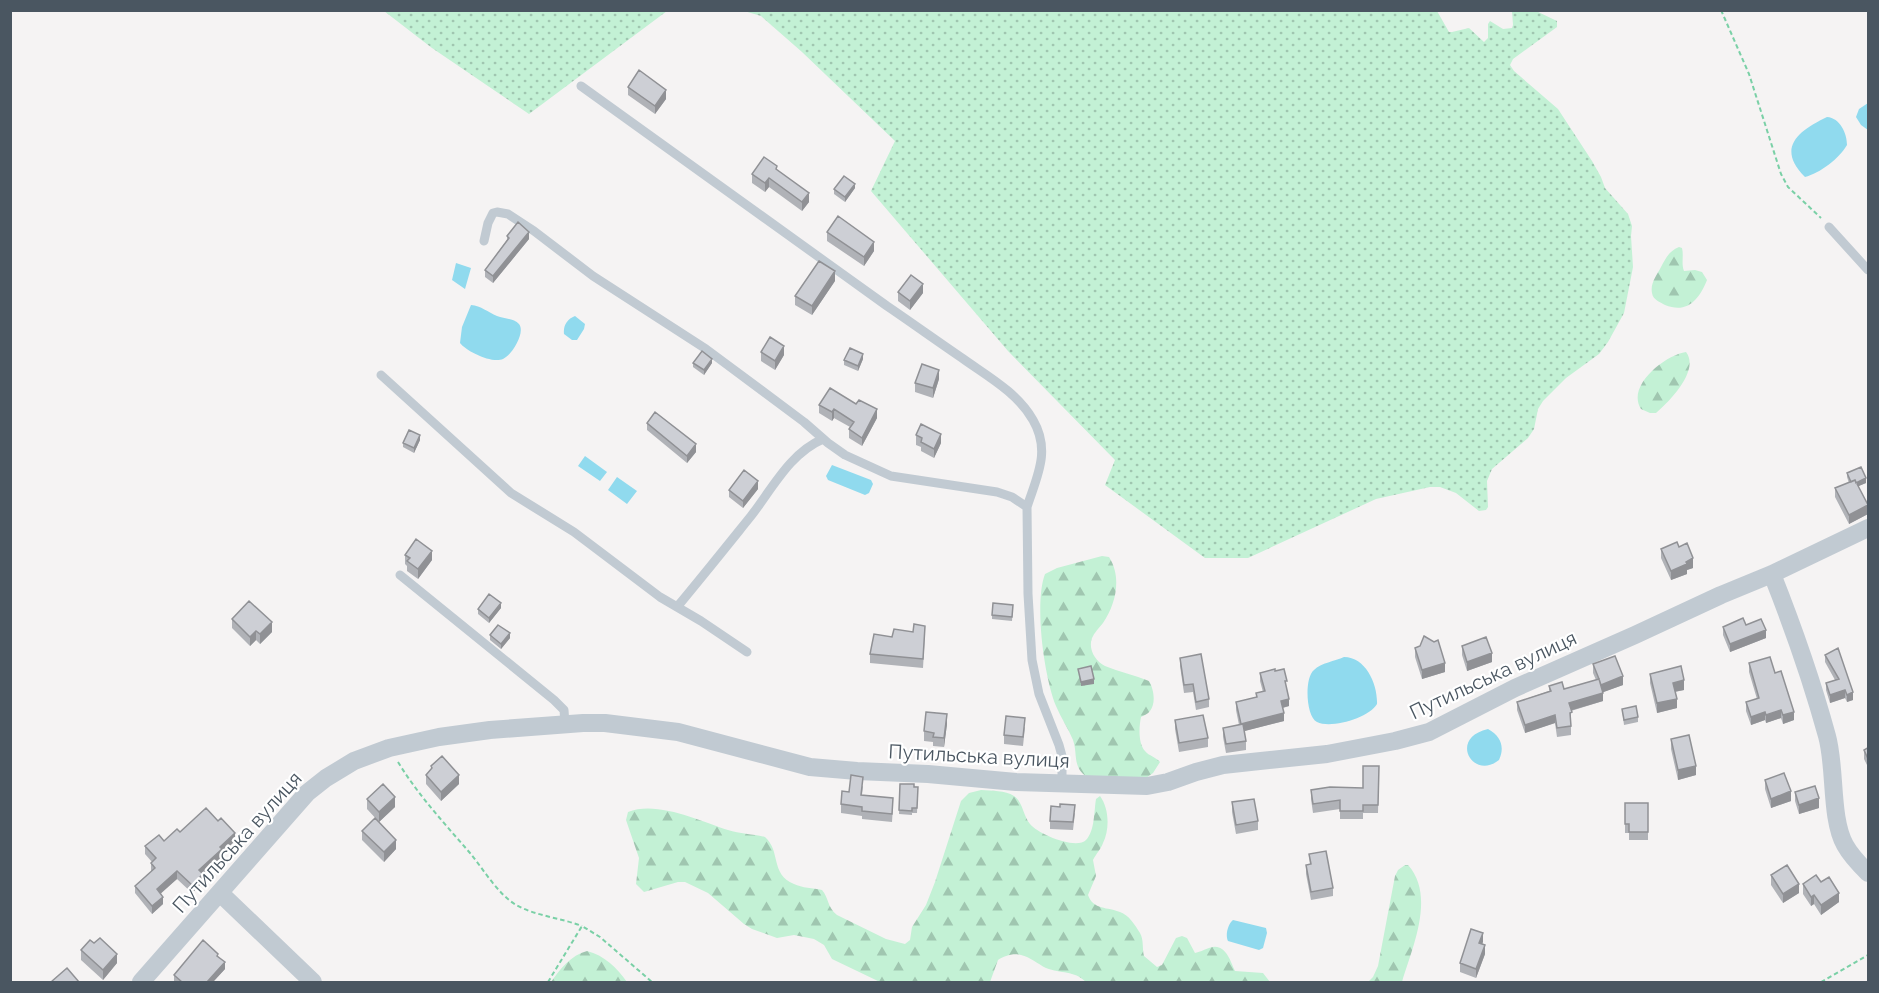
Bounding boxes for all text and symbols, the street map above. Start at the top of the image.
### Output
street label: Путильська вулиця [1406,626,1580,724]
street label: Путильська вулиця [888,739,1070,773]
street label: Путильська вулиця [167,767,307,917]

